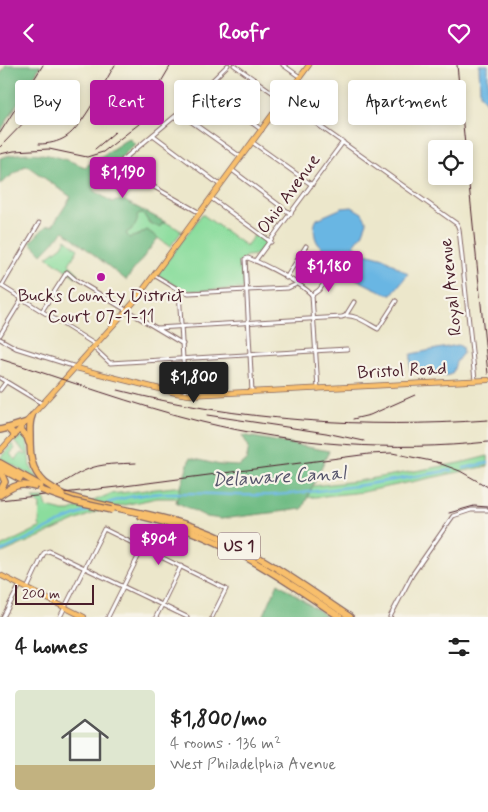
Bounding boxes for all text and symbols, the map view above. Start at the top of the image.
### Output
icon: back [15,19,43,47]
text: Roofr [219,19,269,47]
icon: heart [445,19,473,47]
chip: Buy [15,80,80,125]
chip: Rent [90,80,164,125]
chip: Filters [174,80,260,125]
chip: New [270,80,338,125]
chip: Apartment [348,80,466,125]
map controls [428,140,473,185]
button: locate [428,140,473,185]
street label: Ohio Avenue [252,149,326,239]
pin: $1,190 [82,157,164,199]
text: $1,190 [101,162,145,183]
street label: Royal Avenue [434,237,468,337]
pin: $1,180 [288,251,370,293]
text: $1,180 [307,256,351,277]
marker: Bucks County District Court 07-1-11 [95,271,107,283]
place label: Bucks County District Court 07-1-11 [18,284,185,329]
street label: Bristol Road [357,357,447,385]
pin: $1,800 [153,361,235,404]
text: $1,800 [170,367,218,388]
water label: Delaware Canal [211,461,348,493]
pin: $904 [129,523,189,566]
text: $904 [141,529,177,550]
road number: US 1 [218,533,260,559]
scale bar [15,582,94,605]
text: 200 m [22,585,60,603]
text: 4 homes [15,633,88,661]
icon: filters [445,633,473,661]
text: $1,800/mo [170,705,267,733]
icon: home [55,710,115,770]
text: 4 rooms · 136 m² [170,733,281,754]
text: West Philadelphia Avenue [170,754,336,775]

